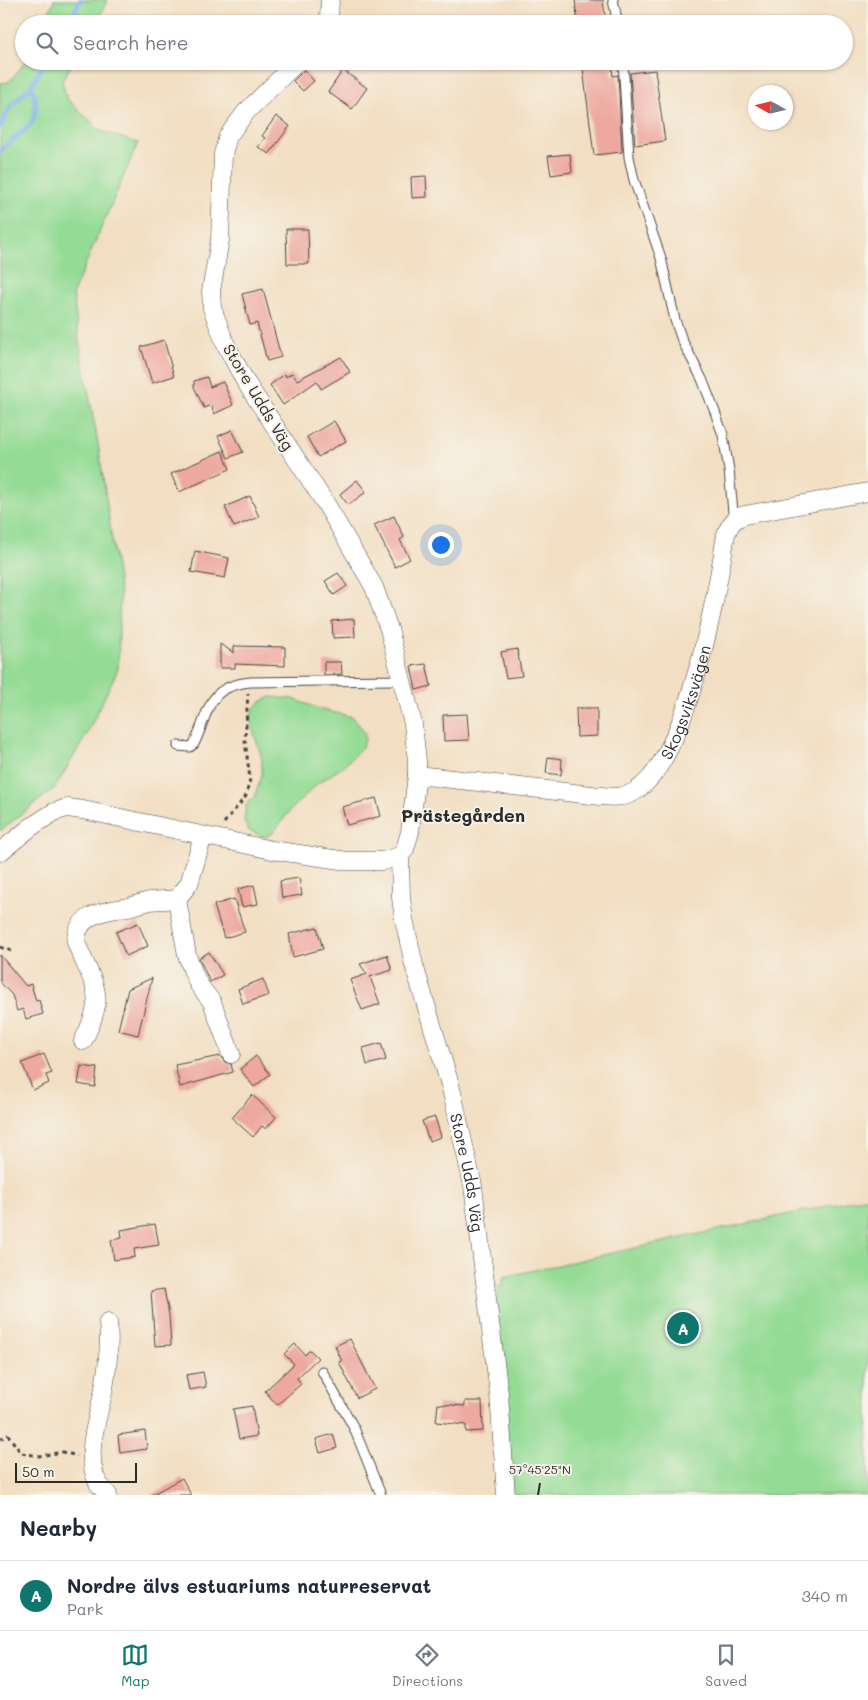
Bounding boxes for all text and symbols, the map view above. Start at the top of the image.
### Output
search box [15,15,853,70]
icon: search [33,29,61,57]
text: Search here [73,30,189,55]
north arrow [748,85,793,130]
street label: Store Udds Väg [219,340,299,454]
your location [428,532,454,558]
street label: Skogsviksvägen [655,643,714,763]
district label: Prästegården [401,803,525,827]
street label: Store Udds Väg [446,1111,489,1233]
pin: A [667,1309,699,1347]
scale bar [15,1460,138,1483]
text: 57°45'25"N [509,1461,571,1477]
text: 50 m [22,1462,54,1481]
text: Nearby [20,1514,97,1541]
text: Nordre älvs estuariums naturreservat [67,1573,431,1598]
text: A [30,1585,42,1606]
text: 340 m [801,1585,848,1606]
text: Park [67,1598,103,1619]
tab: Map [121,1641,150,1690]
tab: Directions [392,1641,463,1690]
tab: Saved [705,1641,747,1690]

